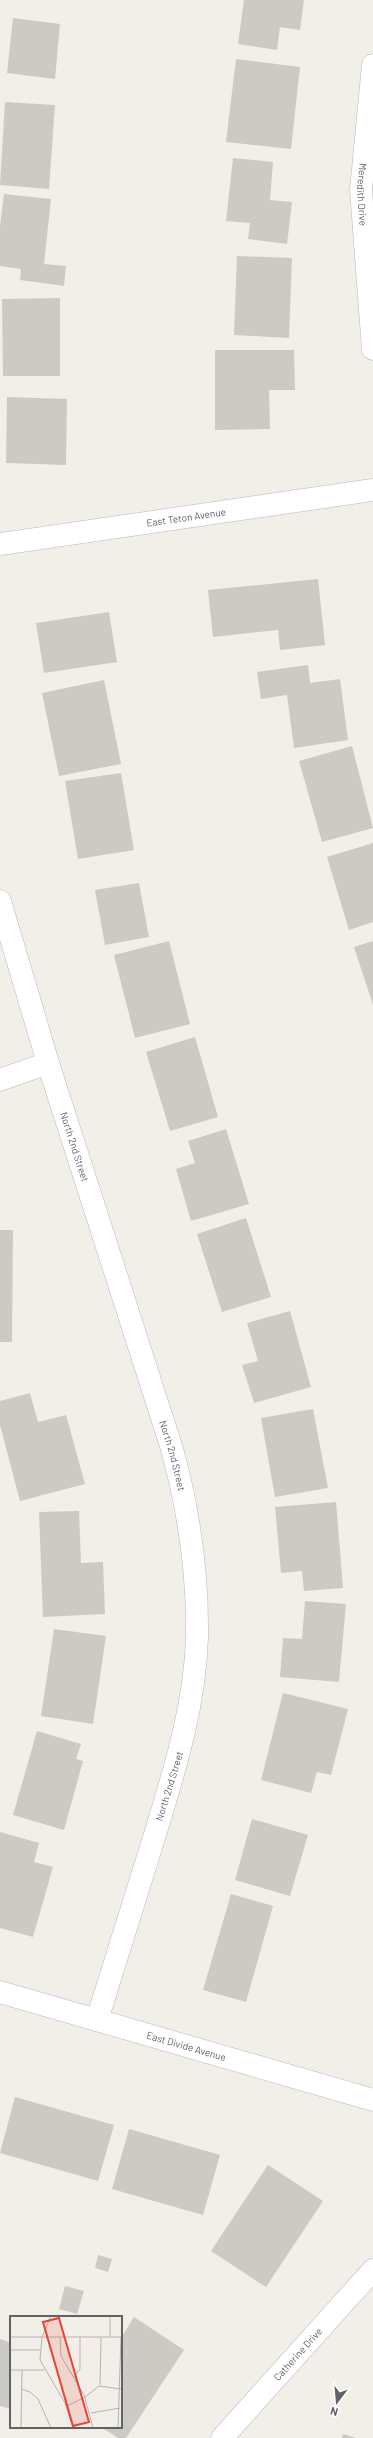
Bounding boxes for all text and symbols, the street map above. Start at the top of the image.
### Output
street label: Meredith Drive [355,163,370,226]
street label: East Teton Avenue [146,505,227,529]
street label: North 2nd Street [58,1110,92,1184]
street label: North 2nd Street [157,1419,188,1492]
street label: North 2nd Street [153,1749,185,1822]
street label: East Divide Avenue [145,2029,228,2063]
inset map [10,2316,122,2428]
street label: Catherine Drive [271,2325,324,2383]
north arrow [317,2382,357,2422]
text: N [329,2405,339,2419]

